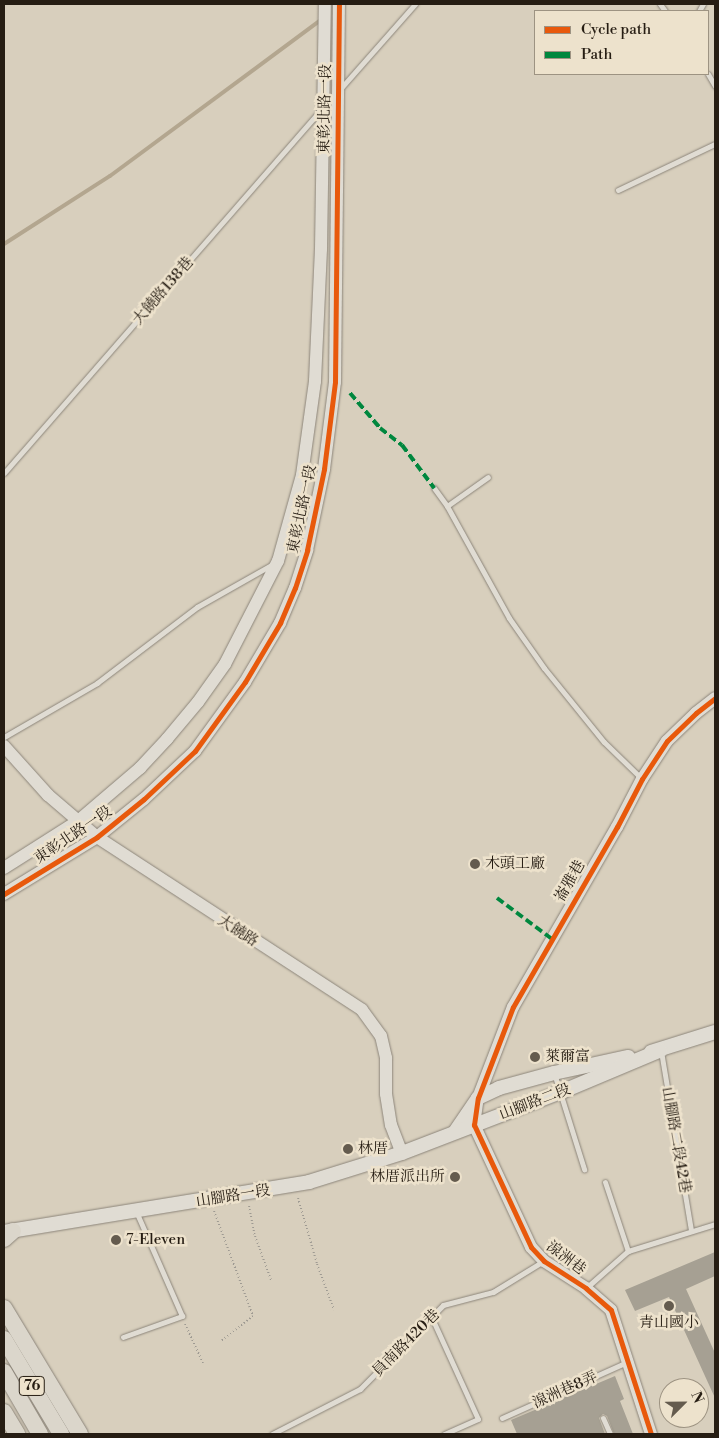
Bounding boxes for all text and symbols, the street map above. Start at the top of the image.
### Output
legend [534,10,709,75]
text: Cycle path [581,20,651,39]
text: Path [581,45,613,64]
street label: 東彰北路一段 [315,64,335,154]
street label: 大饒路138巷 [129,253,197,329]
street label: 東彰北路一段 [284,463,320,555]
street label: 東彰北路一段 [31,802,115,868]
place label: 木頭工廠 [485,855,545,873]
street label: 崙雅巷 [551,857,589,905]
marker: 木頭工廠 [469,858,481,870]
street label: 大饒路 [214,911,262,951]
place label: 萊爾富 [545,1048,590,1066]
marker: 萊爾富 [529,1051,541,1063]
street label: 山腳路二段 [497,1080,573,1124]
street label: 山腳路二段42巷 [658,1086,694,1194]
place label: 林厝 [358,1140,388,1158]
marker: 林厝 [342,1143,354,1155]
place label: 林厝派出所 [370,1168,445,1186]
marker: 林厝派出所 [449,1171,461,1183]
street label: 山腳路一段 [195,1181,271,1211]
place label: 7-Eleven [126,1231,185,1249]
marker: 7-Eleven [110,1234,122,1246]
street label: 湶洲巷 [543,1237,589,1279]
marker: 青山國小 [663,1300,675,1312]
street label: 員南路420巷 [369,1306,443,1380]
place label: 青山國小 [639,1314,699,1332]
street label: 湶洲巷8弄 [530,1368,600,1412]
road number: 76 [18,1374,46,1398]
north arrow [659,1378,709,1428]
text: N [686,1389,707,1406]

